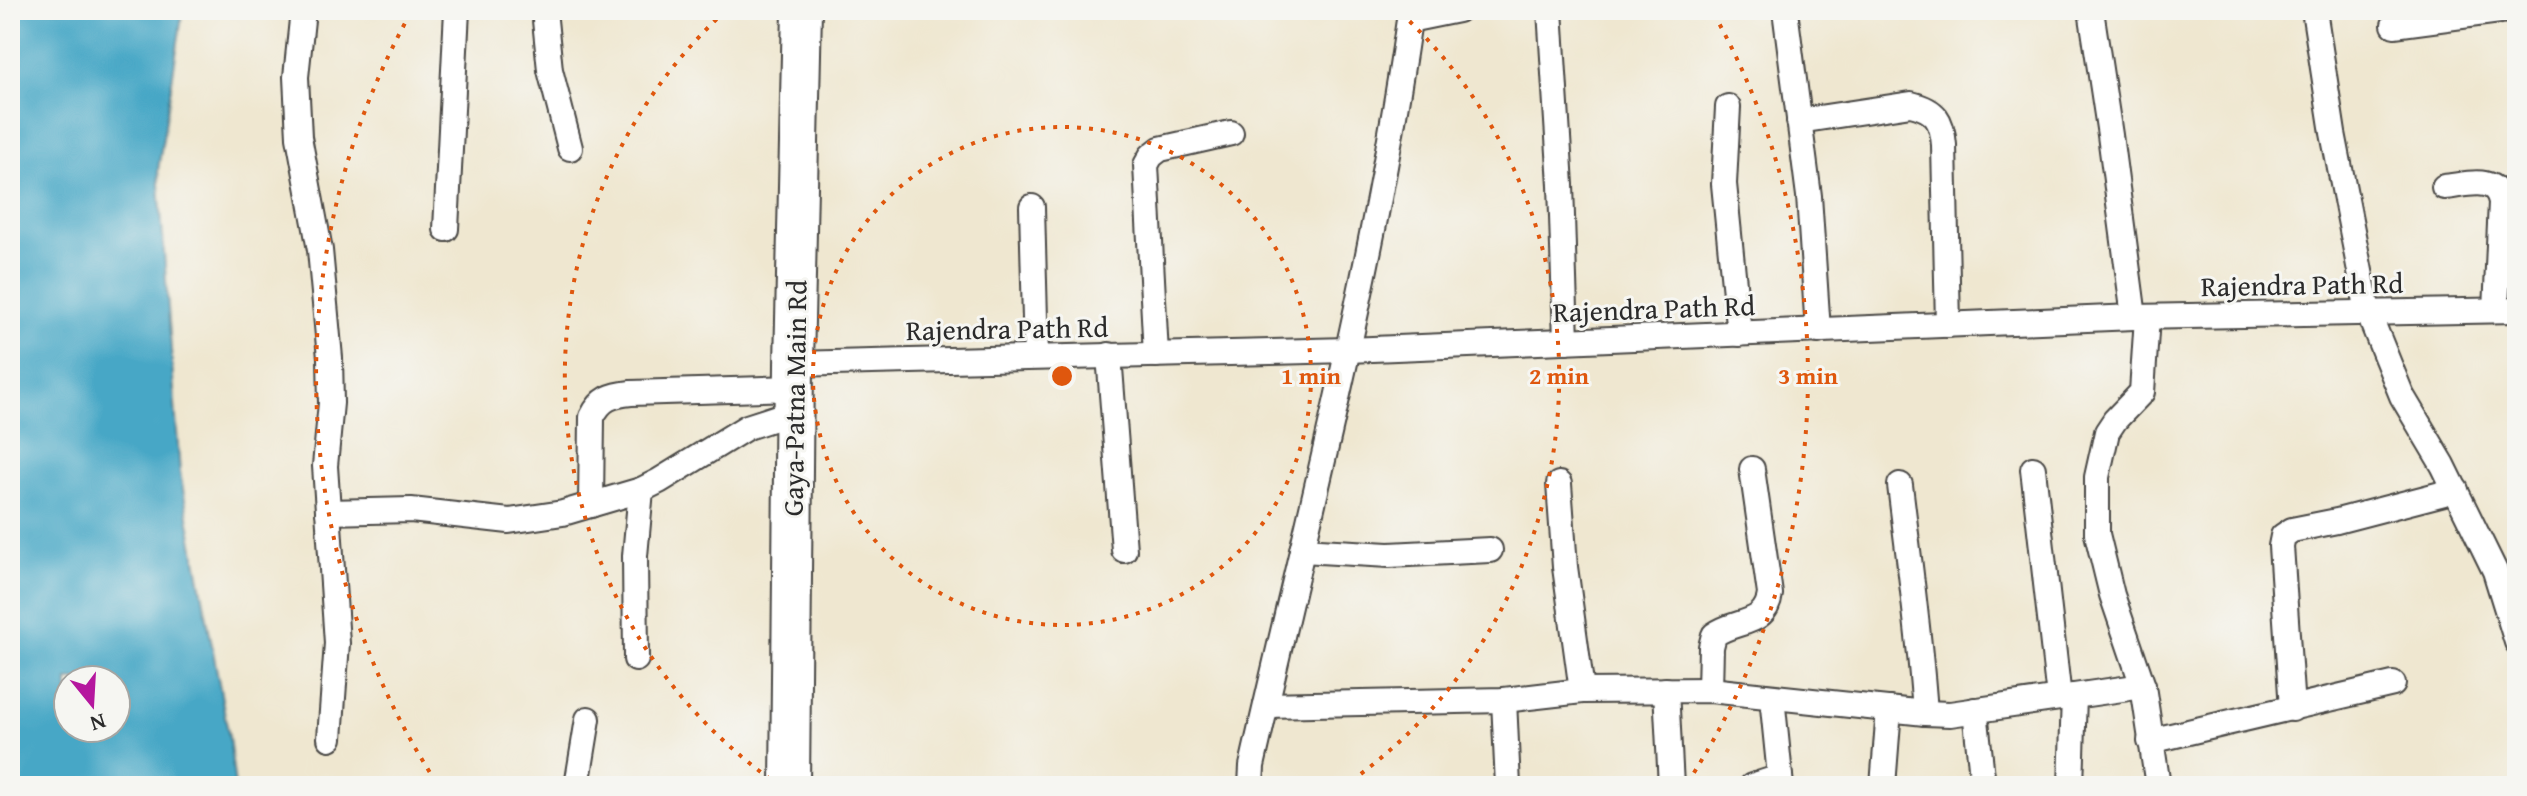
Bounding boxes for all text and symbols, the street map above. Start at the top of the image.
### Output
street label: Rajendra Path Rd [2200,262,2404,306]
street label: Gaya-Patna Main Rd [771,279,817,517]
street label: Rajendra Path Rd [1552,284,1756,332]
street label: Rajendra Path Rd [905,306,1109,350]
text: 1 min [1281,358,1341,393]
text: 2 min [1529,358,1589,393]
text: 3 min [1778,358,1838,393]
centre of rings [1048,362,1076,390]
north arrow [52,664,132,744]
text: N [86,706,110,741]

